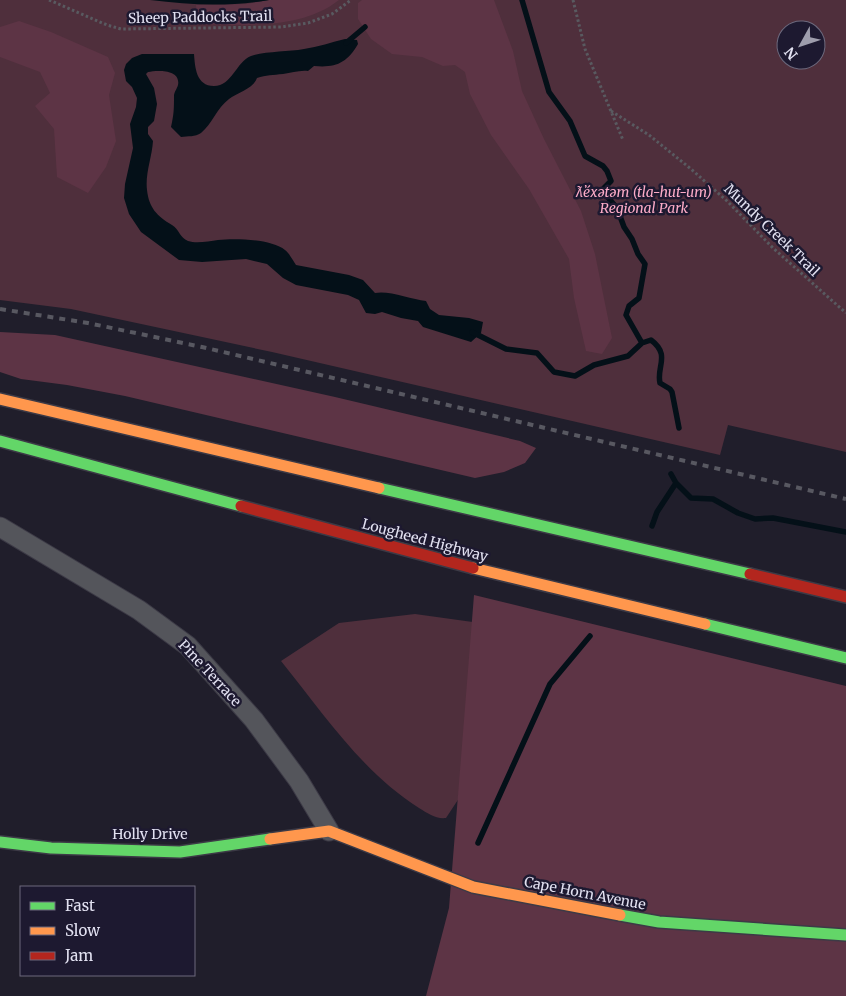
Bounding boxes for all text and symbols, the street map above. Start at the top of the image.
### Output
street label: Sheep Paddocks Trail [128,7,273,27]
north arrow [776,20,826,70]
text: N [781,43,801,63]
street label: Mundy Creek Trail [721,180,824,281]
park label: ƛ̓éxətəm (tla-hut-um) Regional Park [575,183,712,217]
street label: Lougheed Highway [360,514,491,566]
street label: Pine Terrace [175,636,245,710]
street label: Holly Drive [112,825,188,843]
street label: Cape Horn Avenue [523,872,647,914]
legend [20,886,195,976]
text: Fast [65,896,95,915]
text: Slow [65,921,100,940]
text: Jam [64,946,93,965]

